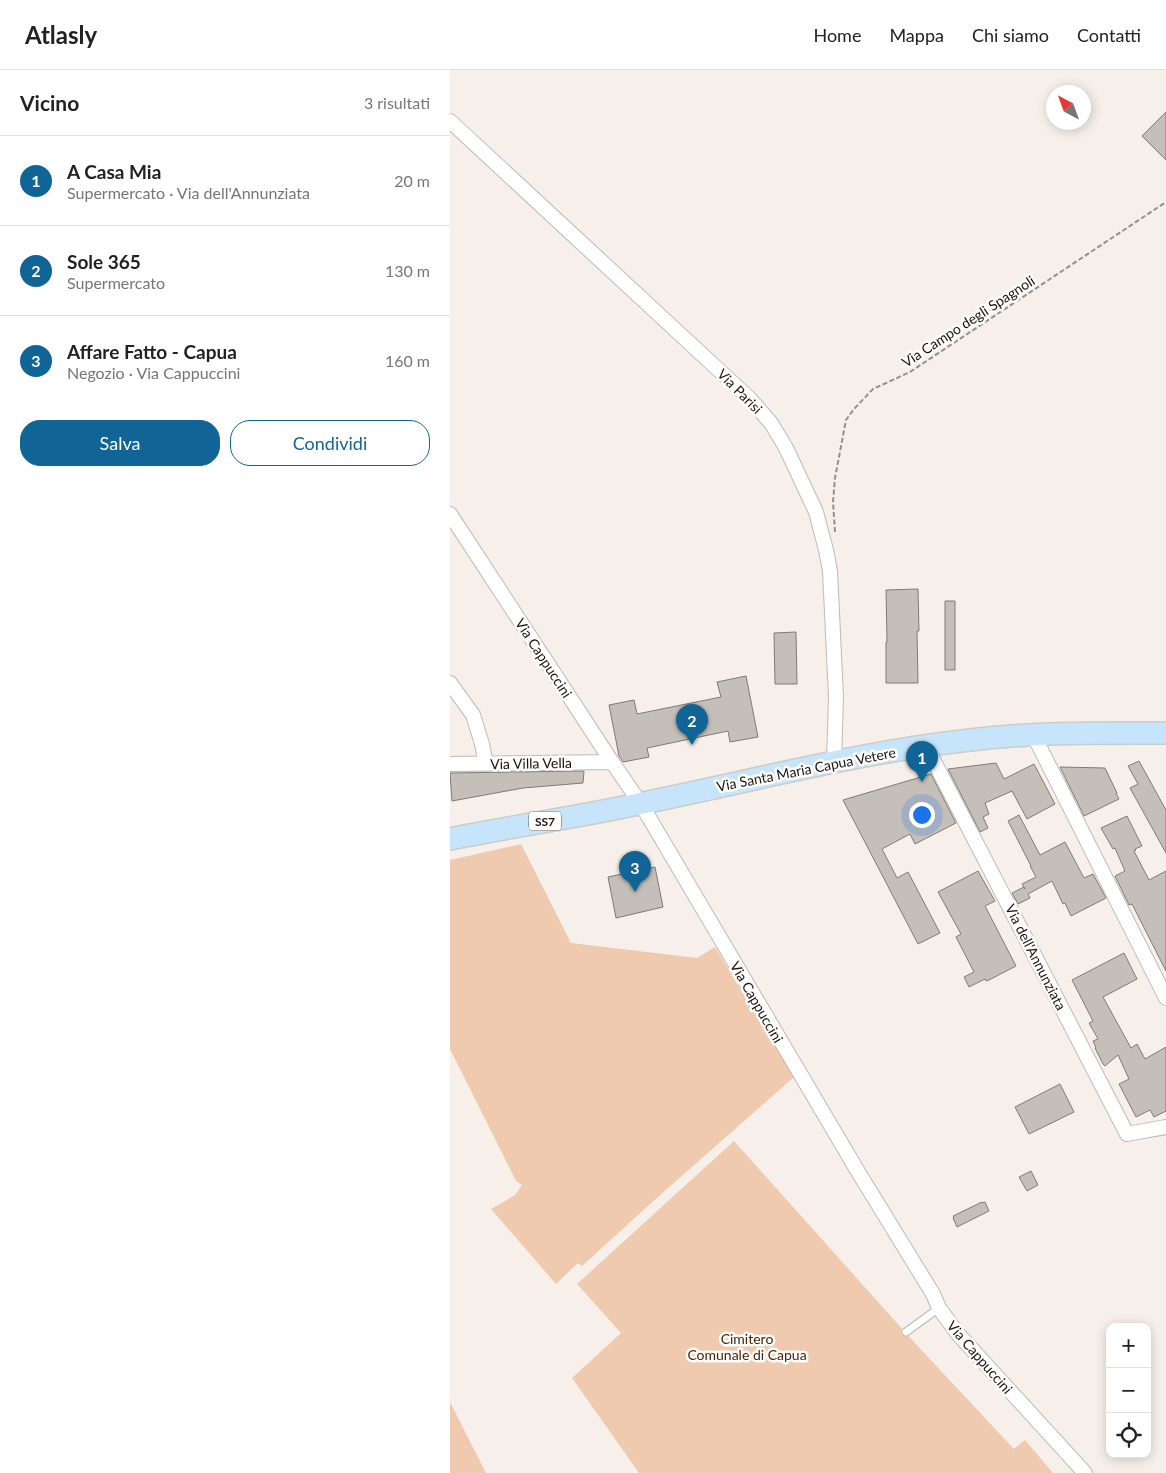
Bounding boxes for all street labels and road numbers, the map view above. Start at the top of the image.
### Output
street label: Via Campo degli Spagnoli [898,272,1038,370]
street label: Via Parisi [714,365,766,417]
street label: Via Cappuccini [512,615,576,701]
street label: Via Santa Maria Capua Vetere [715,743,897,795]
street label: Via Villa Vella [490,754,572,772]
road number: SS7 [529,811,561,830]
street label: Via dell'Annunziata [1002,901,1070,1013]
street label: Via Cappuccini [727,958,787,1046]
street label: Via Cappuccini [944,1317,1016,1397]

